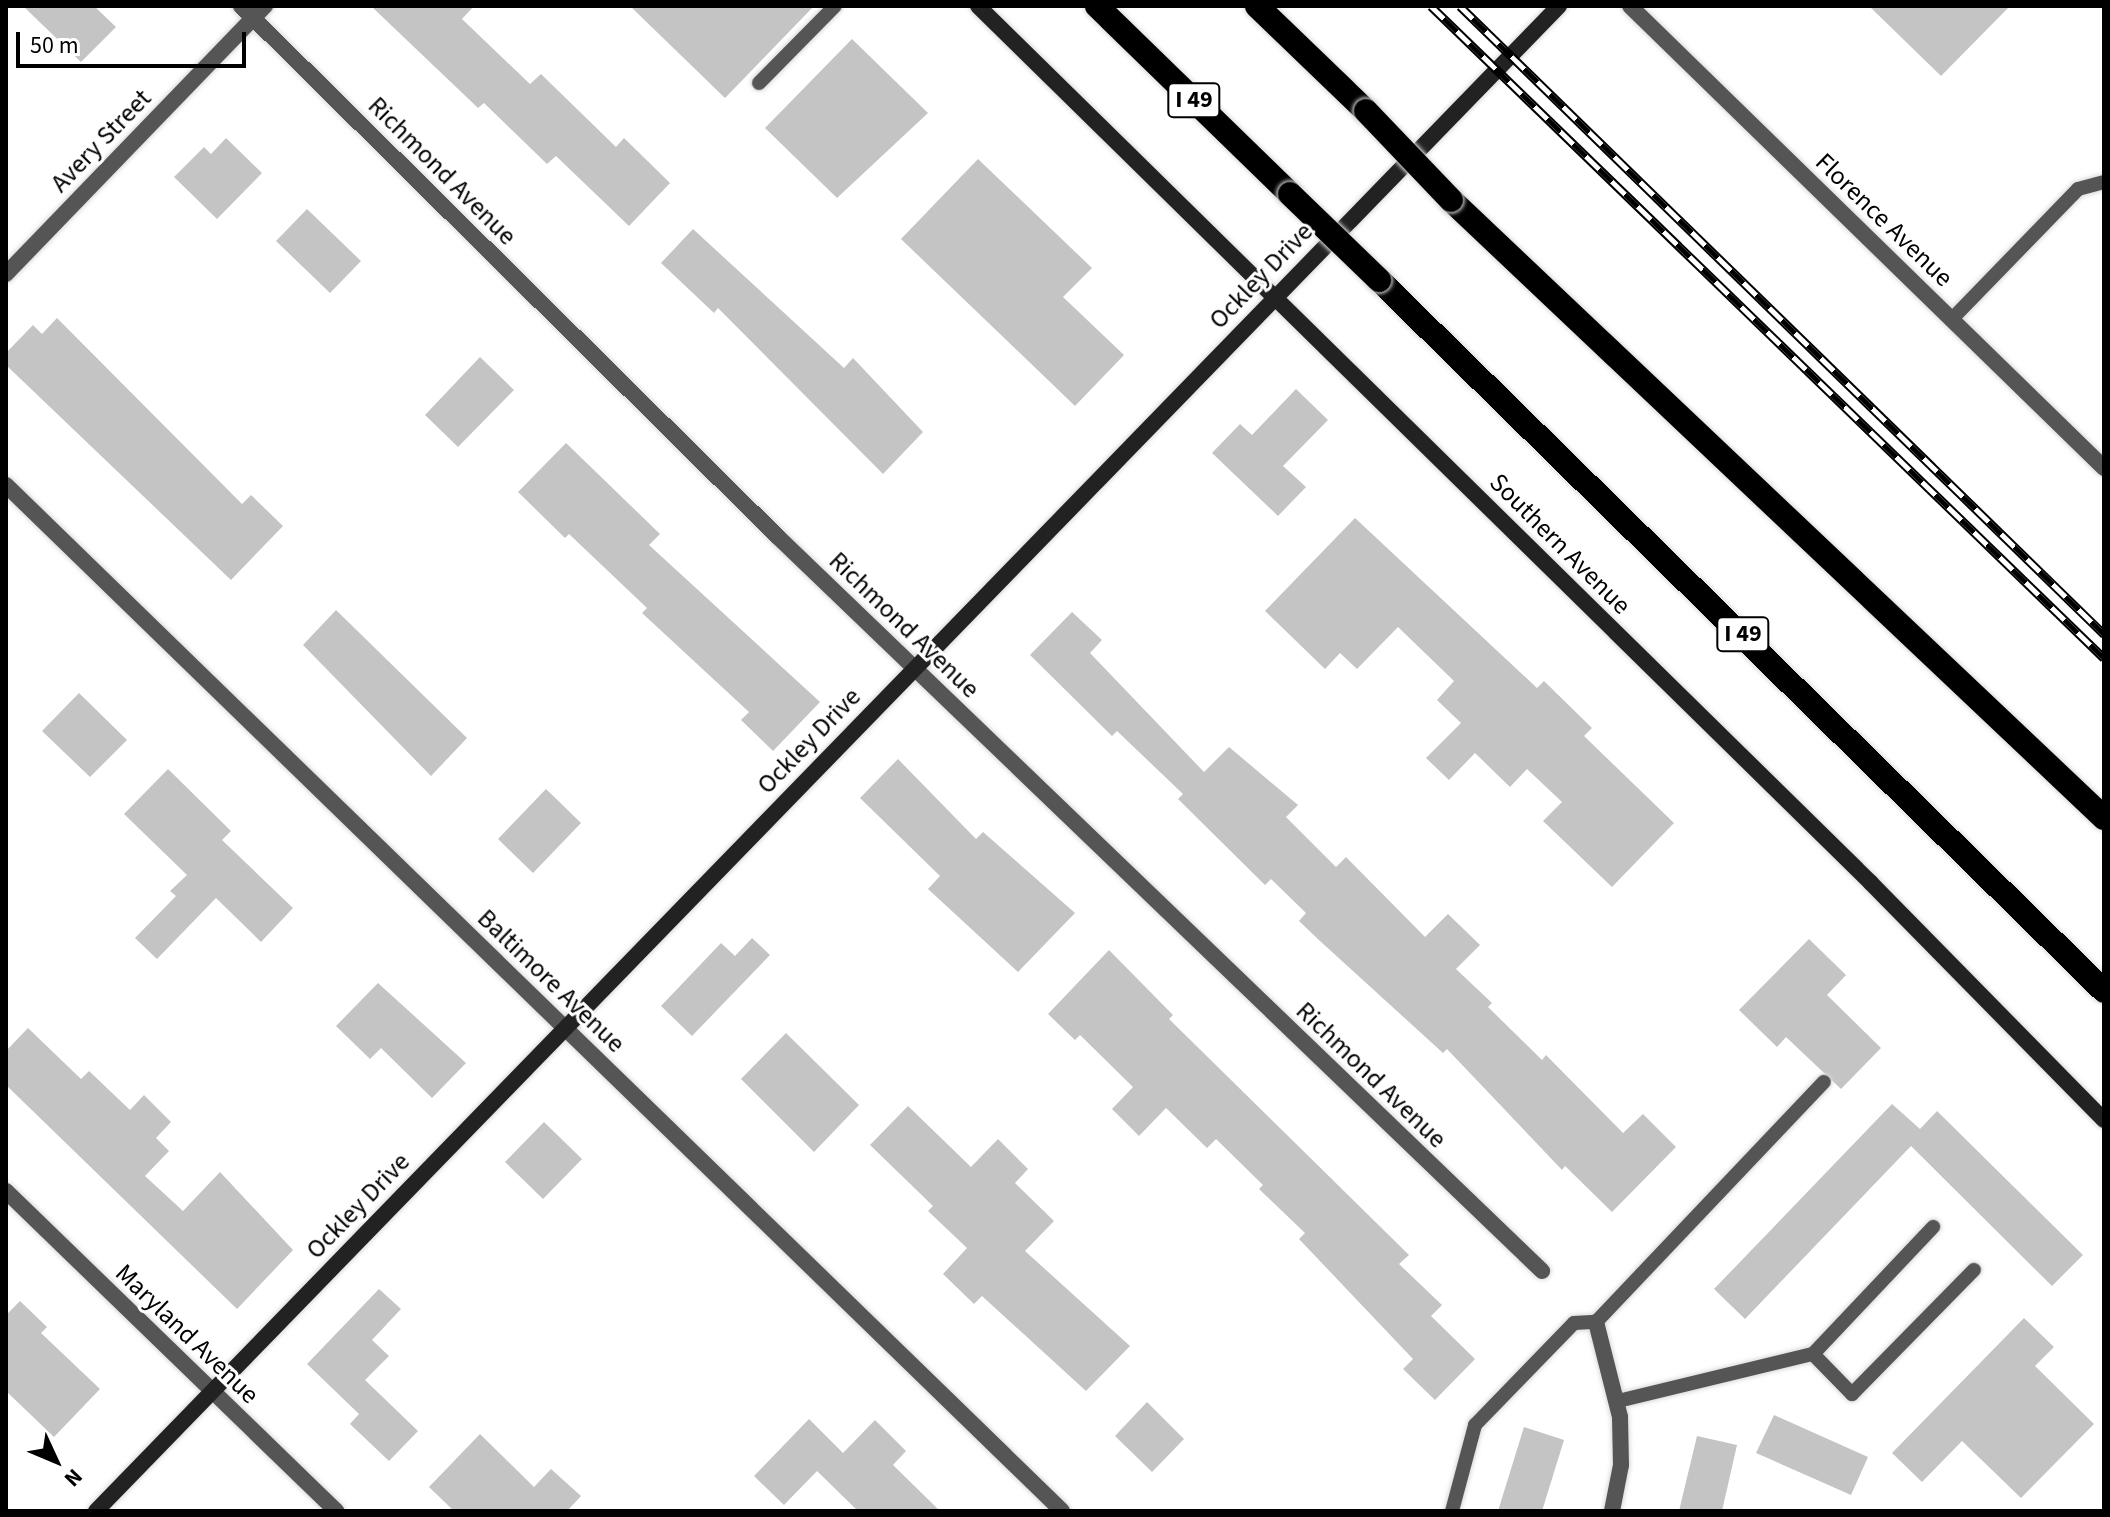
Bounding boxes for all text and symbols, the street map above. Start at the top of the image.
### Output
scale bar [20,16,250,66]
text: 50 m [30,28,79,63]
road number: I 49 [1166,80,1222,120]
street label: Avery Street [44,83,158,199]
street label: Richmond Avenue [361,90,523,252]
street label: Florence Avenue [1809,147,1959,293]
street label: Ockley Drive [1203,216,1319,336]
street label: Southern Avenue [1483,467,1637,621]
street label: Richmond Avenue [822,545,986,705]
road number: I 49 [1715,614,1771,654]
street label: Ockley Drive [751,681,867,801]
street label: Baltimore Avenue [471,903,631,1059]
street label: Richmond Avenue [1289,995,1453,1155]
street label: Ockley Drive [300,1146,416,1266]
street label: Maryland Avenue [109,1258,265,1410]
north arrow [16,1421,96,1501]
text: N [57,1461,90,1494]

